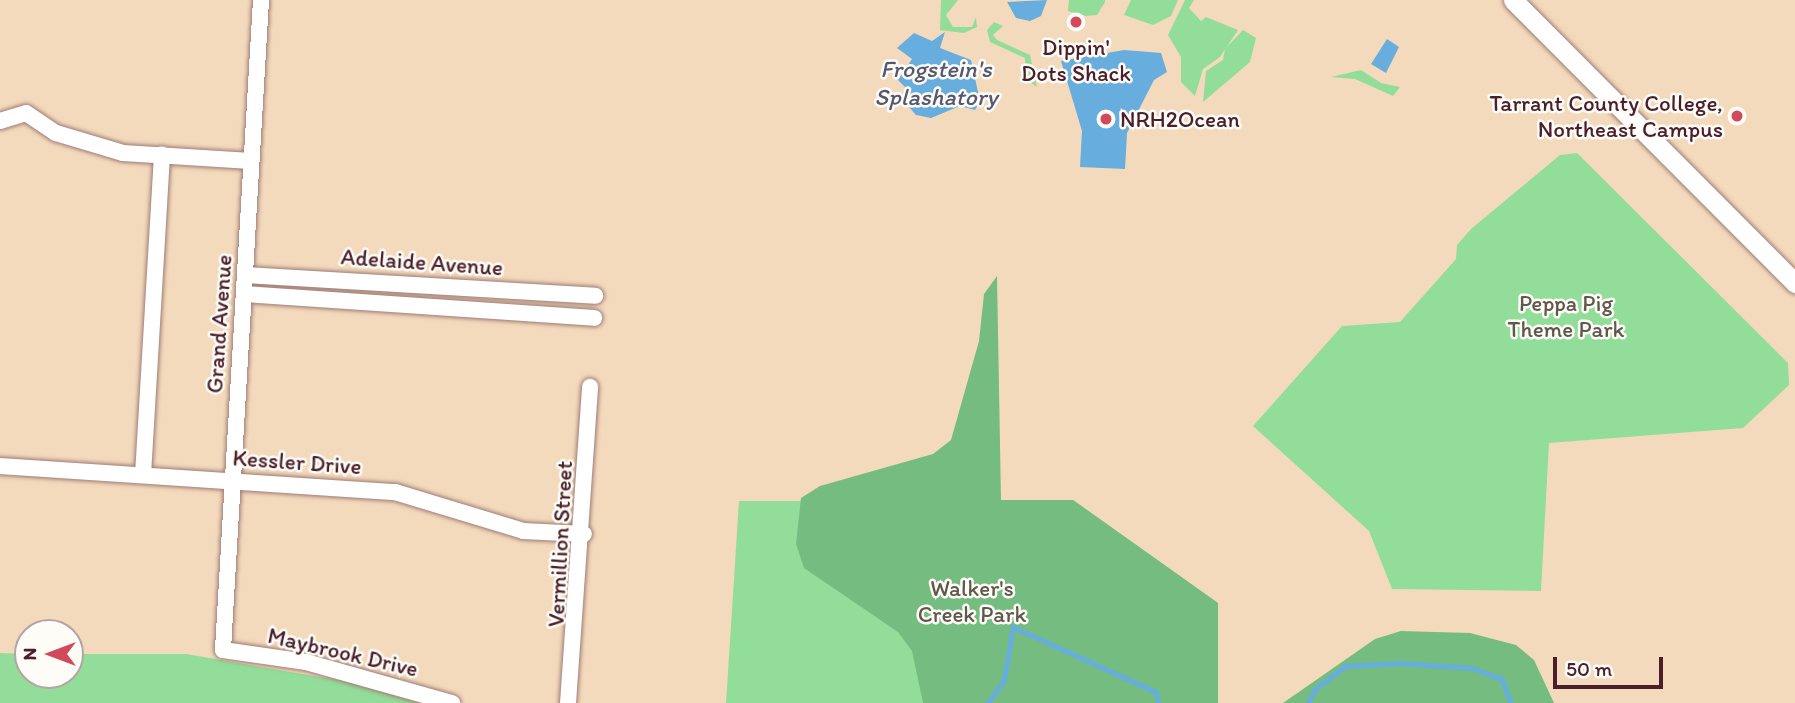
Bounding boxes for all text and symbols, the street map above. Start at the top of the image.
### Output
marker: Dippin' Dots Shack [1068,14,1084,30]
place label: Dippin' Dots Shack [1021,33,1131,87]
water label: Frogstein's Splashatory [875,55,997,111]
place label: Tarrant County College, Northeast Campus [1489,89,1723,143]
place label: NRH2Ocean [1120,105,1240,133]
marker: Tarrant County College, Northeast Campus [1729,108,1745,124]
marker: NRH2Ocean [1098,111,1114,127]
street label: Adelaide Avenue [340,243,504,281]
street label: Grand Avenue [200,254,238,394]
park label: Peppa Pig Theme Park [1508,289,1624,343]
street label: Kessler Drive [231,444,363,480]
street label: Vermillion Street [542,460,578,628]
park label: Walker's Creek Park [918,574,1026,628]
north arrow [14,619,84,689]
street label: Maybrook Drive [265,621,421,683]
scale bar [1557,644,1667,688]
text: N [18,648,41,660]
text: 50 m [1566,656,1612,681]

